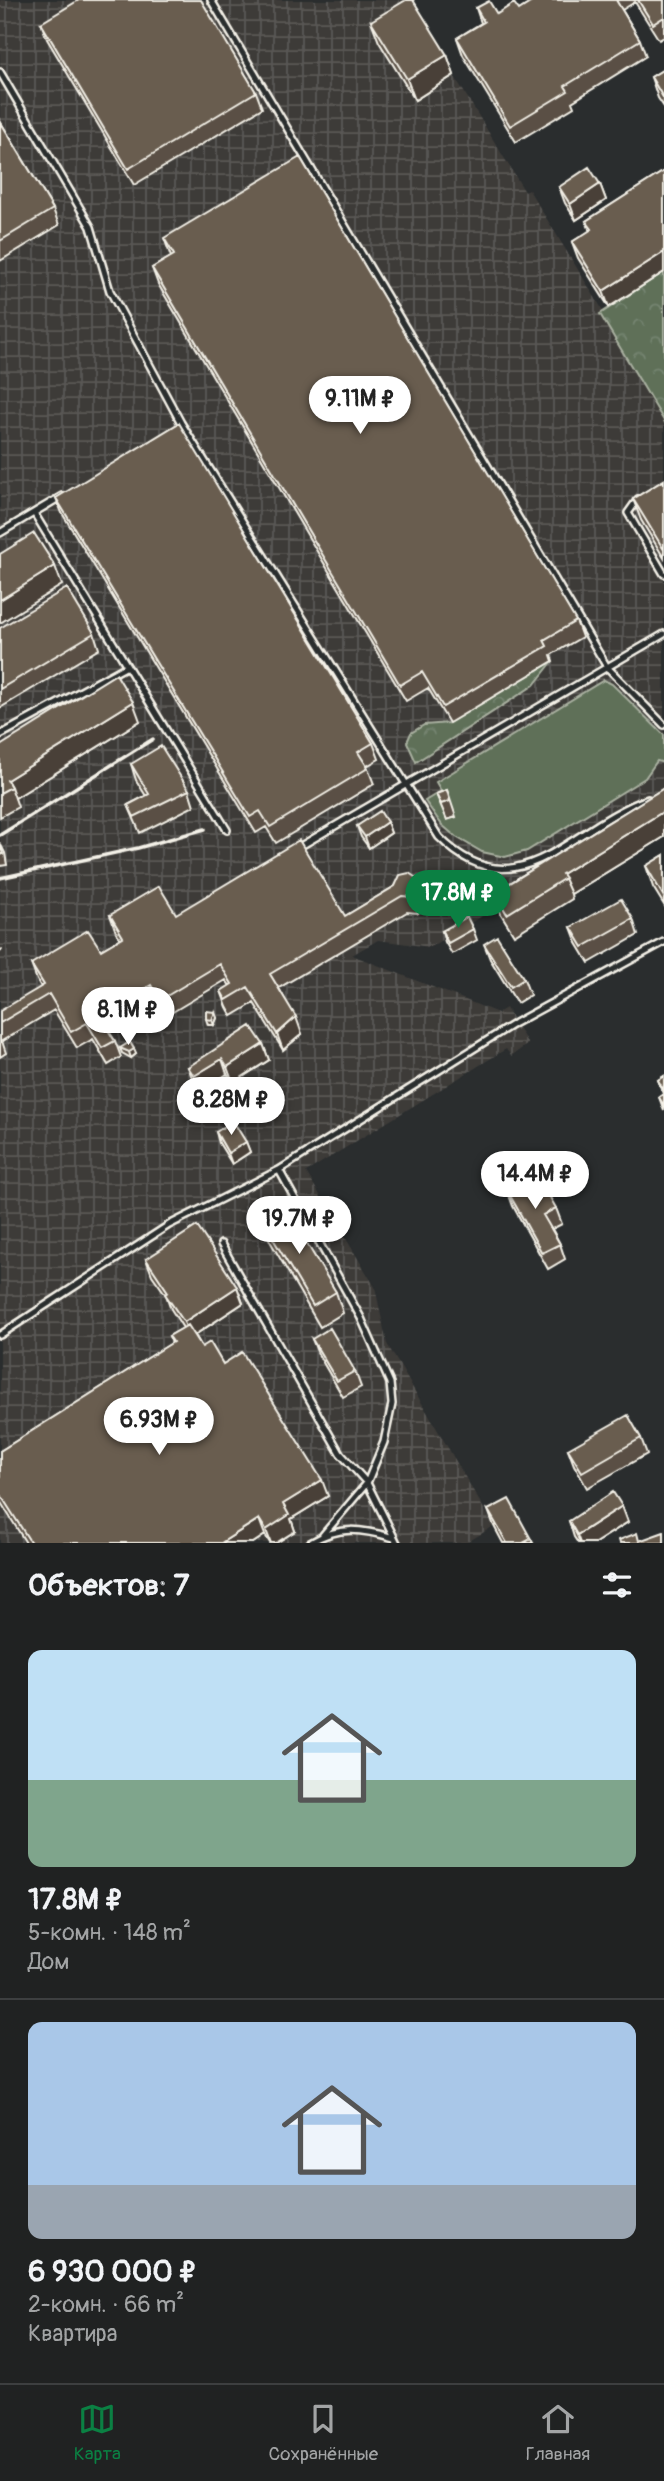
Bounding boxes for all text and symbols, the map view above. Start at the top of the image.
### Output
pin: 9.11M ₽ [295,376,425,436]
text: 9.11M ₽ [325,384,395,413]
pin: 17.8M ₽ [393,870,523,930]
text: 17.8M ₽ [421,878,495,907]
pin: 8.1M ₽ [71,988,185,1047]
text: 8.1M ₽ [98,995,158,1024]
pin: 8.28M ₽ [166,1078,296,1137]
text: 8.28M ₽ [193,1085,269,1114]
pin: 14.4M ₽ [470,1152,600,1211]
text: 14.4M ₽ [497,1159,573,1188]
pin: 19.7M ₽ [234,1196,364,1256]
text: 19.7M ₽ [262,1204,336,1233]
pin: 6.93M ₽ [94,1398,224,1457]
text: 6.93M ₽ [120,1405,198,1434]
icon: filters [598,1566,636,1604]
text: Объектов: 7 [28,1567,189,1604]
icon: home [269,1695,395,1821]
text: 17.8M ₽ [28,1881,123,1918]
text: 5-комн. · 148 m² [28,1918,191,1947]
text: Дом [28,1947,69,1976]
icon: home [269,2067,395,2193]
text: 6 930 000 ₽ [28,2253,197,2290]
text: 2-комн. · 66 m² [28,2290,184,2319]
text: Квартира [28,2319,117,2348]
tab: Карта [74,2400,121,2466]
tab: Сохранённые [269,2400,378,2466]
tab: Главная [526,2400,590,2466]

